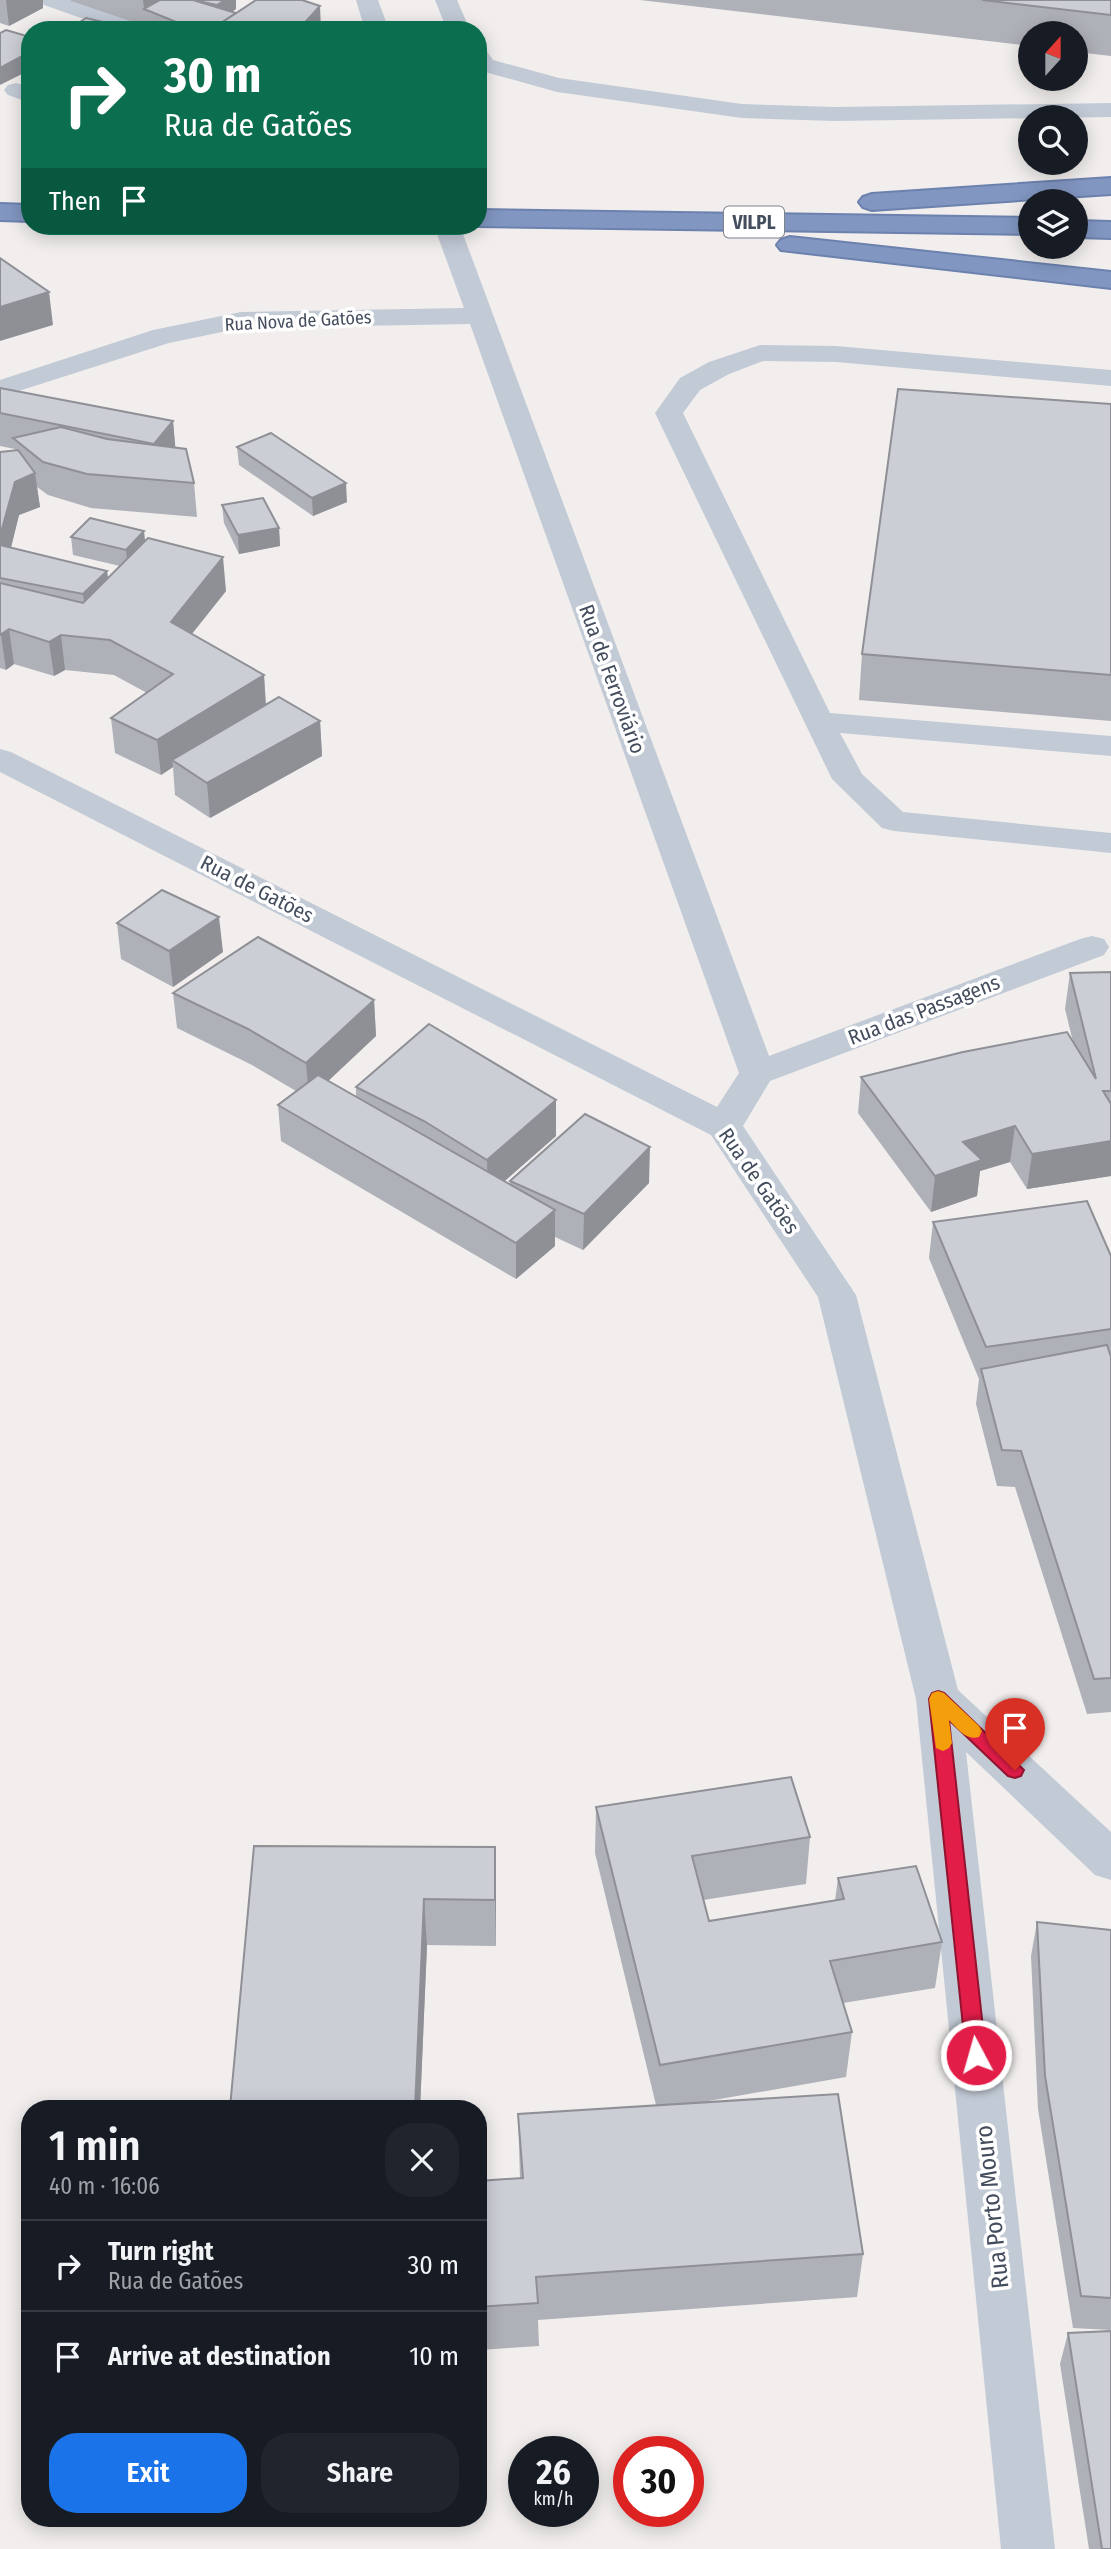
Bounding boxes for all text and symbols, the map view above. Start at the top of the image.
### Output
north arrow [1018,21,1088,91]
map controls [1018,21,1088,259]
text: 30 m [164,46,262,105]
icon: right [49,49,140,140]
button: search [1018,105,1088,175]
text: Rua de Gatões [164,106,352,144]
icon: arrive [115,182,153,220]
text: Then [49,186,101,217]
button: layers [1018,189,1088,259]
road number: VILPL [724,206,784,238]
street label: Rua Nova de Gatões [224,306,372,336]
street label: Rua de Ferroviário [573,601,651,757]
street label: Rua de Gatões [196,849,318,929]
street label: Rua das Passagens [844,969,1004,1051]
street label: Rua de Gatões [713,1123,805,1239]
pin [985,1698,1045,1770]
icon: arrive [996,1709,1034,1747]
position arrow [939,2018,1013,2092]
text: 1 min [49,2121,140,2171]
button: close [385,2123,459,2197]
street label: Rua Porto Mouro [969,2124,1015,2290]
text: 40 m · 16:06 [49,2172,160,2200]
text: Turn right [108,2236,214,2267]
icon: right [49,2247,87,2285]
text: 30 m [408,2250,459,2281]
text: Rua de Gatões [108,2267,243,2295]
icon: arrive [49,2338,87,2376]
text: Arrive at destination [108,2341,331,2372]
text: 10 m [409,2341,459,2372]
button: Exit [49,2433,247,2513]
button: Share [261,2433,459,2513]
speed limit sign: 30 [613,2436,704,2527]
text: 26 [536,2451,571,2493]
text: km/h [533,2488,574,2510]

